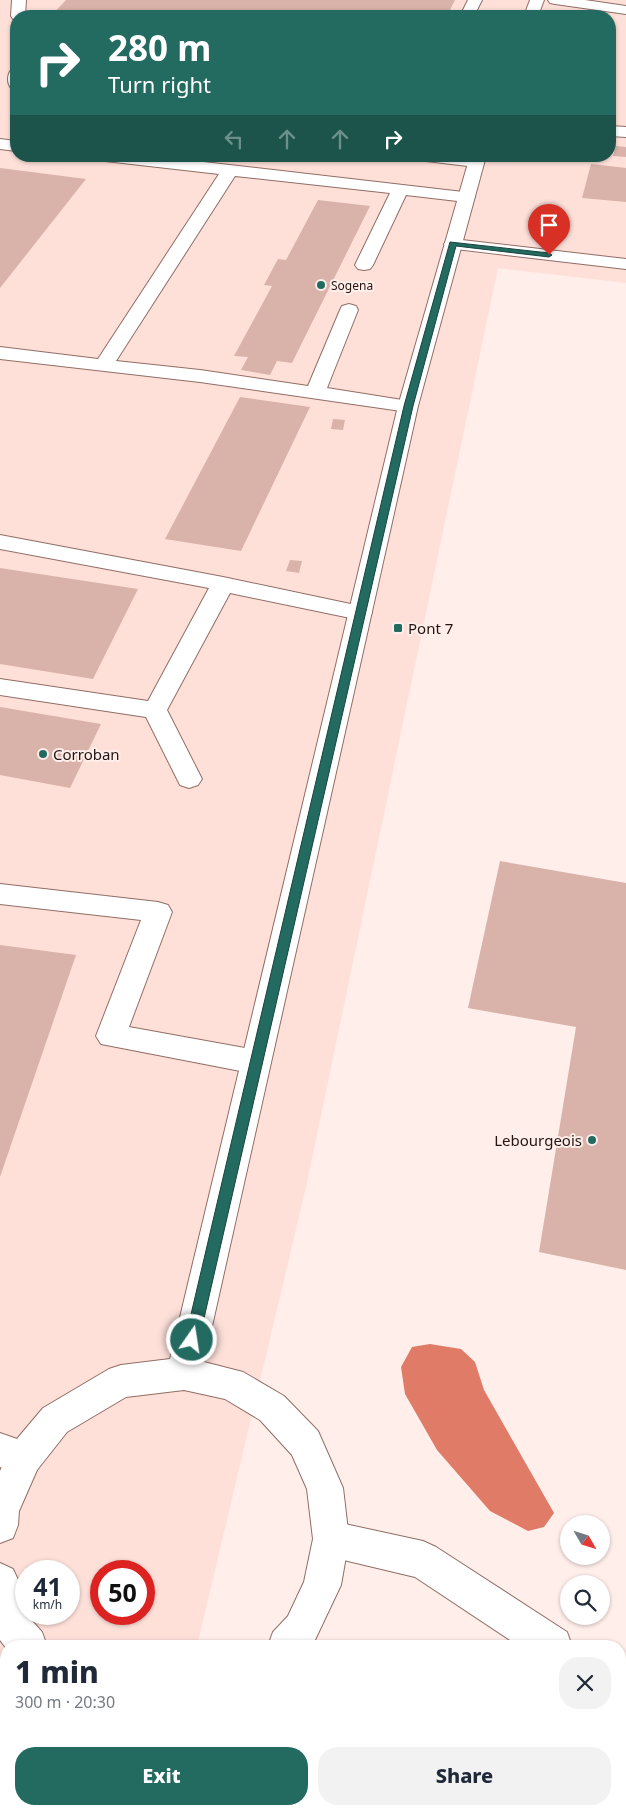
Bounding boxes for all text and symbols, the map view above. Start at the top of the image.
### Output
text: 280 m [108,24,211,71]
icon: right [25,30,90,95]
text: Turn right [108,69,211,99]
icon: left [220,125,248,153]
icon: ahead [273,125,301,153]
icon: ahead [326,125,354,153]
icon: right [379,125,407,153]
pin [528,204,570,255]
icon: arrive [535,211,563,239]
place label: Sogena [331,277,373,294]
marker: Sogena [315,279,327,291]
place label: Pont 7 [408,618,453,638]
marker: Pont 7 [392,622,404,634]
place label: Corroban [53,744,120,764]
marker: Corroban [37,748,49,760]
place label: Lebourgeois [494,1130,582,1150]
marker: Lebourgeois [586,1134,598,1146]
position arrow [165,1313,217,1365]
north arrow [560,1515,610,1565]
map controls [560,1515,610,1625]
speed limit sign: 50 [90,1560,155,1625]
text: 41 [33,1569,62,1603]
button: search [560,1575,610,1625]
text: km/h [33,1596,62,1613]
text: 1 min [15,1651,99,1692]
button: close [559,1657,611,1709]
text: 300 m · 20:30 [15,1691,115,1713]
button: Exit [15,1747,308,1805]
button: Share [318,1747,611,1805]

